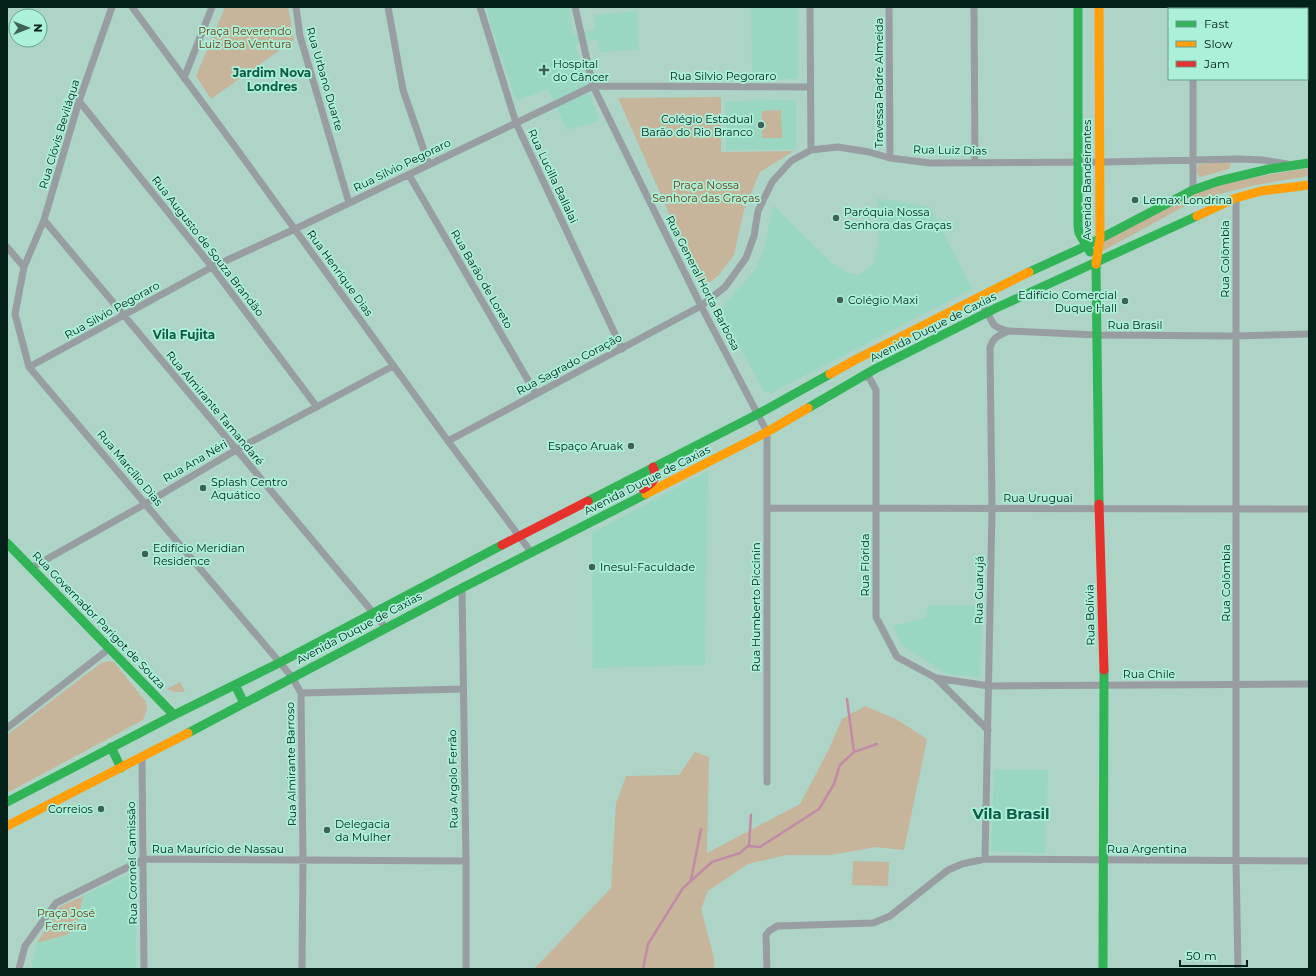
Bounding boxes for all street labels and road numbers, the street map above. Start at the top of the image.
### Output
street label: Travessa Padre Almeida [872,18,886,148]
street label: Rua Urbano Duarte [303,25,347,133]
street label: Rua Silvio Pegoraro [670,69,776,83]
street label: Rua Clóvis Beviláqua [36,77,82,191]
street label: Avenida Bandeirantes [1080,119,1094,240]
street label: Rua Lucilla Ballalai [525,127,581,225]
street label: Rua Silvio Pegoraro [351,135,453,195]
street label: Rua Luiz Dias [913,142,988,158]
street label: Rua Augusto de Souza Brandão [149,173,267,319]
street label: Rua General Horta Barbosa [663,213,743,353]
street label: Rua Colômbia [1218,220,1232,298]
street label: Rua Henrique Dias [304,227,376,319]
street label: Rua Barão de Loreto [448,227,516,331]
street label: Rua Silvio Pegoraro [62,278,162,342]
street label: Avenida Duque de Caxias [867,289,999,365]
street label: Rua Brasil [1108,318,1162,332]
street label: Rua Sagrado Coração [514,330,624,398]
street label: Rua Almirante Tamandaré [163,348,267,468]
street label: Rua Marcílio Dias [94,427,166,509]
street label: Rua Ana Néri [160,437,230,485]
street label: Avenida Duque de Caxias [581,442,713,518]
street label: Rua Uruguai [1003,491,1073,505]
street label: Rua Flórida [858,534,872,596]
street label: Rua Humberto Piccinin [749,542,763,672]
street label: Rua Colômbia [1219,544,1233,622]
street label: Rua Governador Parigot de Souza [29,548,169,692]
street label: Rua Guarujá [971,556,987,624]
street label: Rua Bolívia [1082,584,1098,646]
street label: Avenida Duque de Caxias [294,589,425,667]
street label: Rua Chile [1123,667,1176,681]
street label: Rua Almirante Barroso [283,702,299,826]
street label: Rua Argolo Ferrão [445,729,461,829]
street label: Rua Coronel Camissão [124,801,140,925]
street label: Rua Maurício de Nassau [152,842,284,856]
street label: Rua Argentina [1107,842,1187,856]

